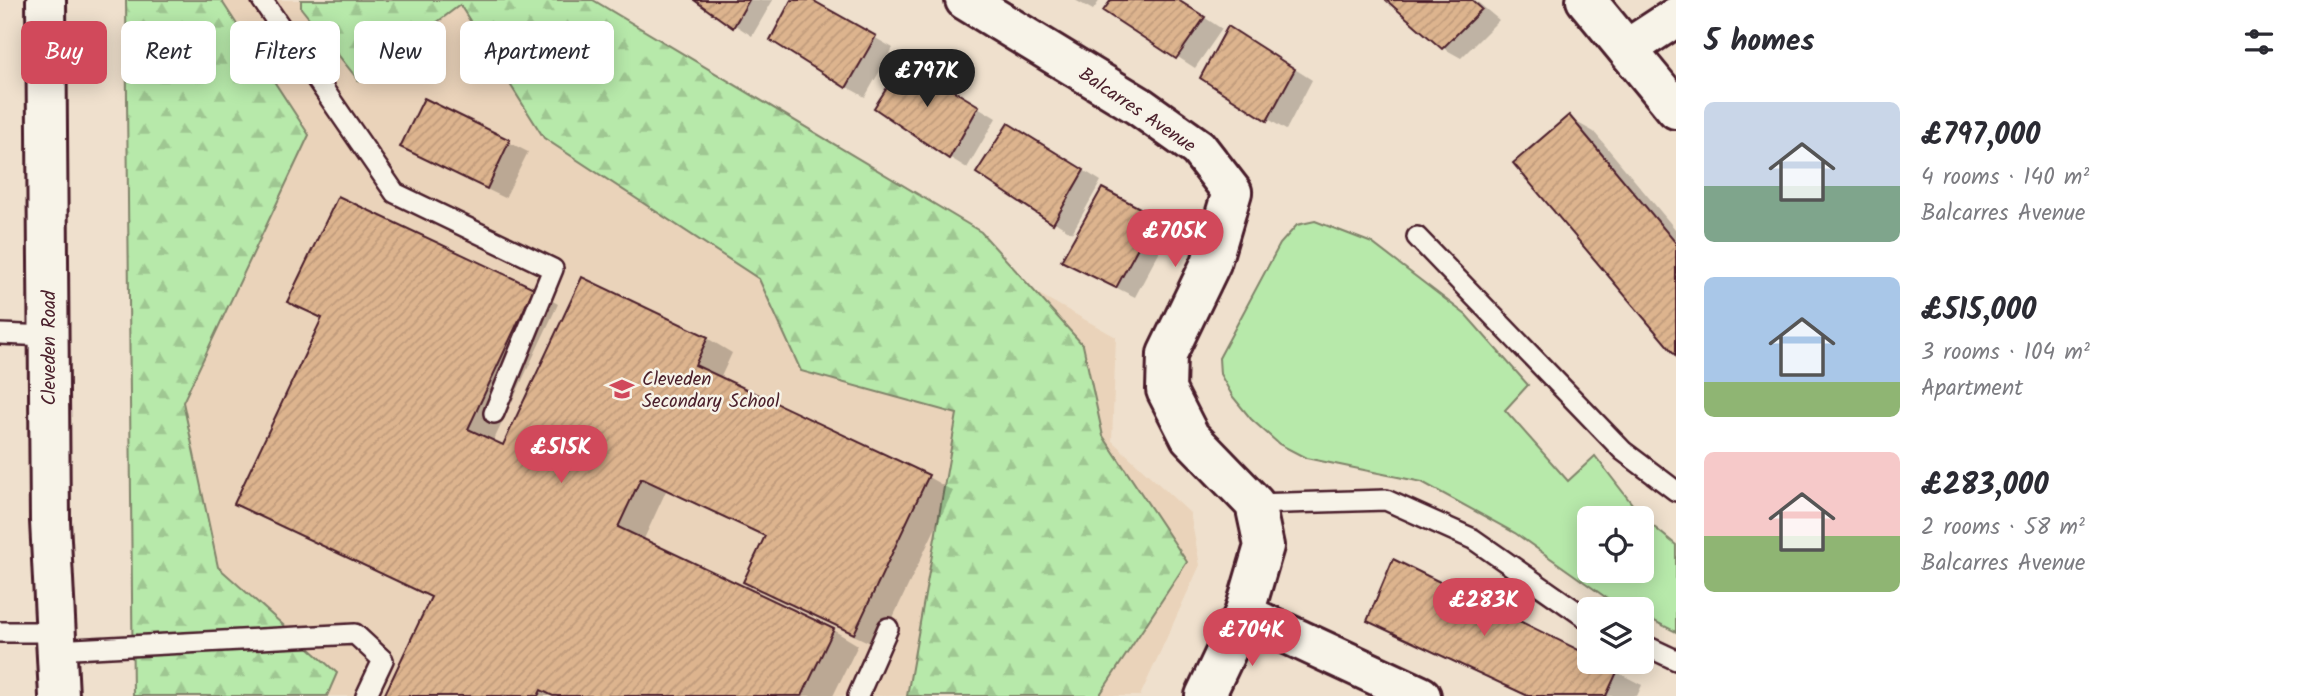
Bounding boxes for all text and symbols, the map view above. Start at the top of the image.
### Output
text: 5 homes [1704,18,1815,66]
chip: Buy [21,21,107,84]
chip: Rent [121,21,216,84]
chip: Filters [230,21,340,84]
chip: New [354,21,446,84]
chip: Apartment [460,21,614,84]
icon: filters [2240,23,2278,61]
pin: £797K [878,50,976,109]
text: £797K [895,54,959,90]
street label: Balcarres Avenue [1072,60,1202,161]
text: £797,000 [1921,112,2041,160]
icon: home [1760,130,1844,214]
text: 4 rooms · 140 m² [1921,160,2089,196]
text: Balcarres Avenue [1921,196,2085,232]
pin: £705K [1126,210,1224,269]
text: £705K [1143,214,1207,250]
text: £515,000 [1921,287,2036,335]
street label: Cleveden Road [35,290,65,406]
icon: home [1760,305,1844,389]
text: 3 rooms · 104 m² [1921,335,2090,371]
place label: Cleveden Secondary School [642,365,780,417]
text: Apartment [1921,371,2023,407]
school or university icon: Cleveden Secondary School [608,375,636,403]
pin: £515K [512,426,610,485]
text: £515K [531,430,591,466]
text: £283,000 [1921,462,2049,510]
icon: home [1760,480,1844,564]
map controls [1577,506,1654,674]
button: locate [1577,506,1654,583]
text: 2 rooms · 58 m² [1921,510,2085,546]
text: Balcarres Avenue [1921,546,2085,582]
pin: £283K [1435,578,1533,638]
text: £283K [1449,583,1519,619]
button: layers [1577,597,1654,674]
pin: £704K [1203,608,1301,668]
text: £704K [1219,613,1285,649]

